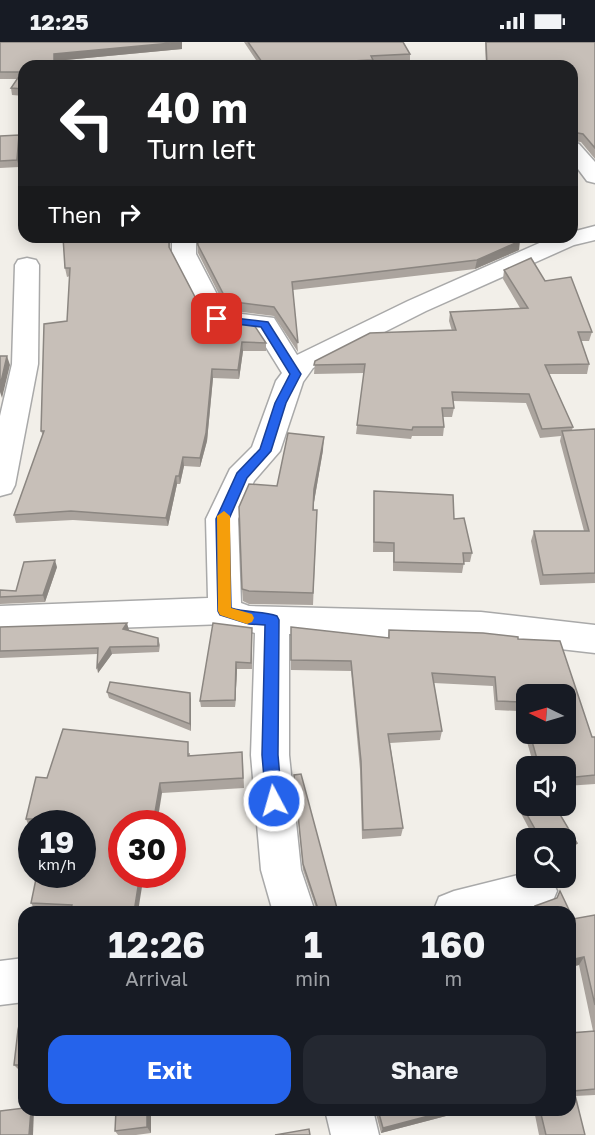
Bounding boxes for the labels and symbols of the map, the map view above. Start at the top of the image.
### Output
pin [191,293,242,344]
north arrow [516,684,576,744]
position arrow [242,769,306,833]
speed limit sign: 30 [108,810,186,888]

